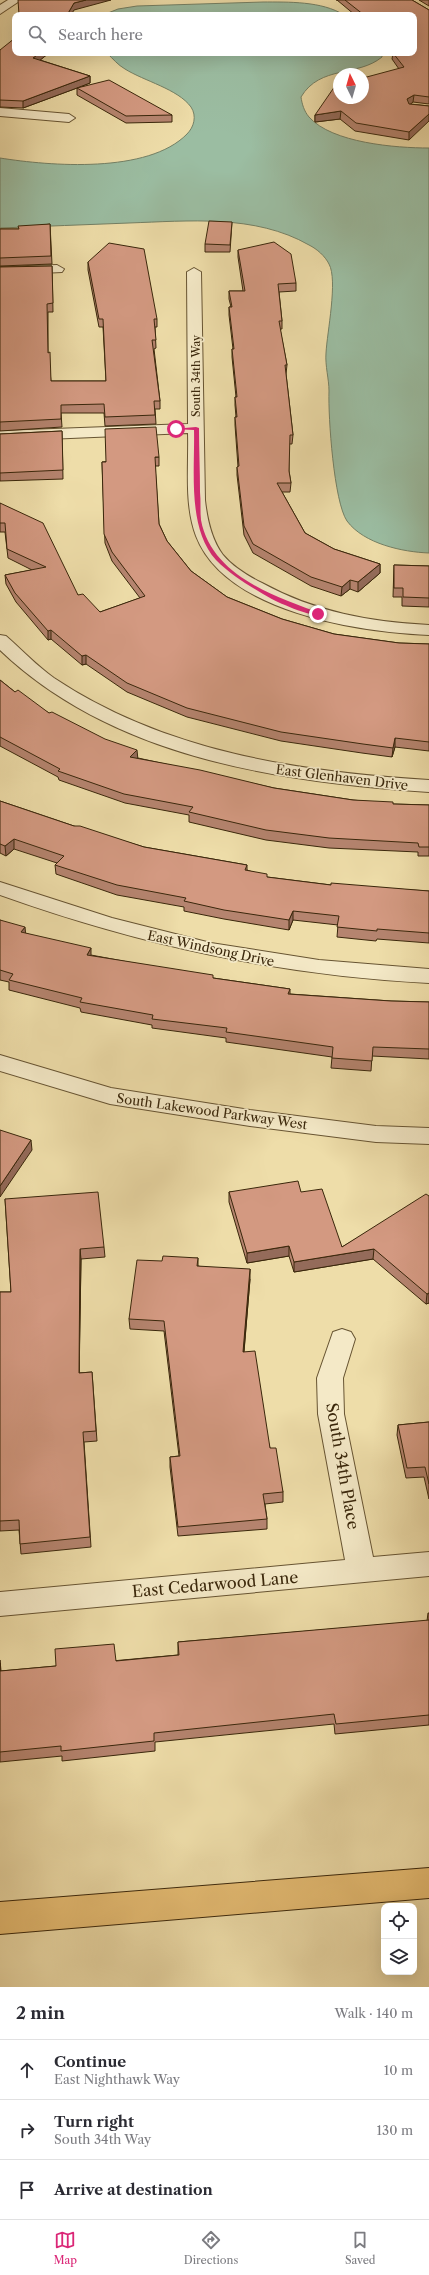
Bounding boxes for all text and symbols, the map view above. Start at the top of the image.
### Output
search box [12,12,417,56]
icon: search [26,23,48,45]
text: Search here [58,25,143,44]
north arrow [333,68,369,104]
street label: South 34th Way [189,334,203,417]
route start [167,420,185,438]
route end [309,605,327,623]
street label: East Glenhaven Drive [275,761,409,793]
street label: East Windsong Drive [146,927,276,969]
street label: South Lakewood Parkway West [116,1090,309,1132]
street label: South 34th Place [322,1401,364,1531]
street label: East Cedarwood Lane [131,1567,299,1601]
map controls [381,1903,417,1975]
button: locate [381,1903,417,1939]
button: layers [381,1939,417,1975]
text: 2 min [16,2003,65,2023]
text: Walk · 140 m [335,2005,413,2021]
text: Continue [54,2052,126,2071]
icon: ahead [16,2059,38,2081]
text: 10 m [384,2062,413,2078]
text: East Nighthawk Way [54,2071,180,2087]
text: Turn right [54,2112,134,2131]
icon: right [16,2119,38,2141]
text: 130 m [377,2122,413,2138]
text: South 34th Way [54,2131,151,2147]
icon: arrive [16,2179,38,2201]
text: Arrive at destination [54,2180,213,2199]
tab: Map [53,2229,77,2267]
tab: Directions [184,2229,238,2267]
tab: Saved [345,2229,376,2267]

